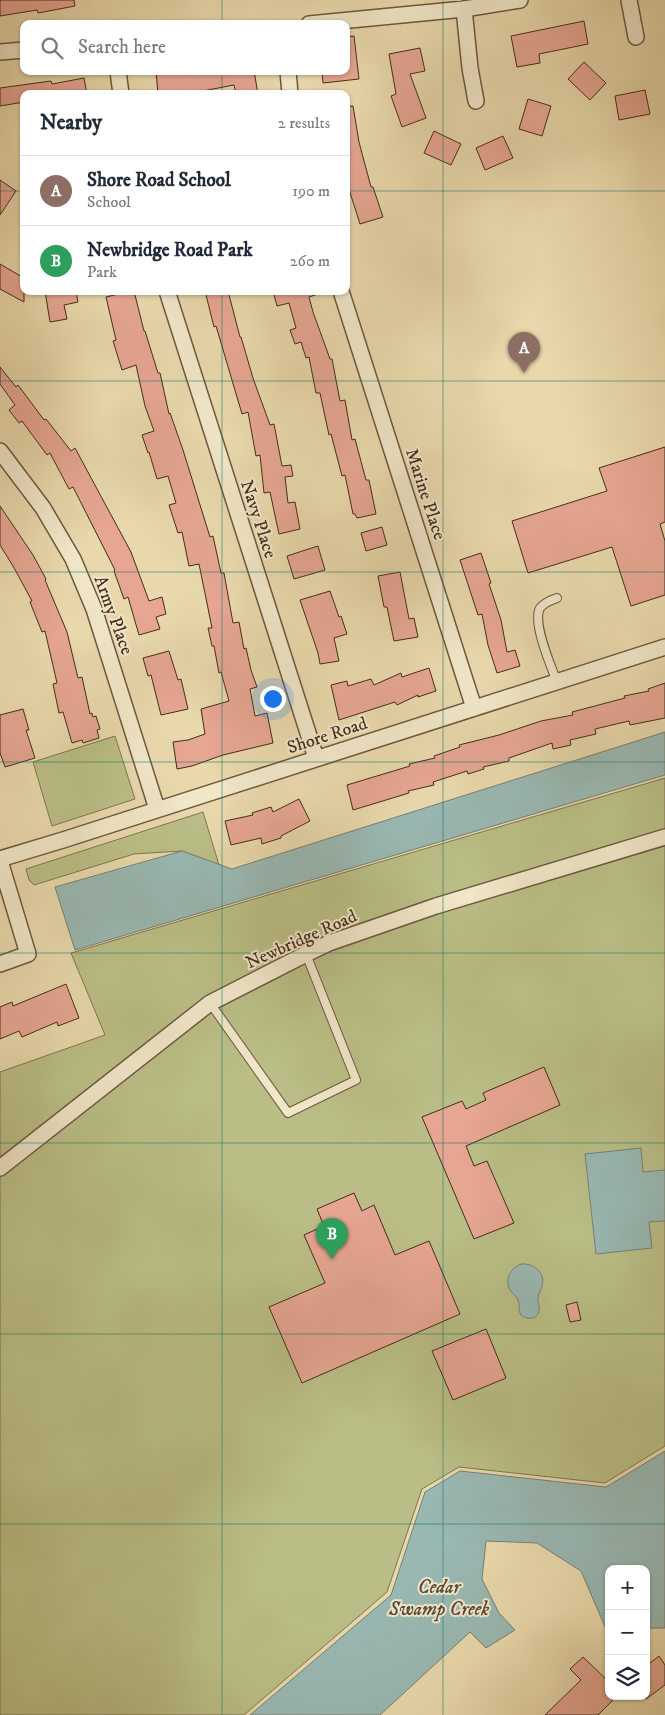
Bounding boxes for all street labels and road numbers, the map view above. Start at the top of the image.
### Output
street label: Marine Place [400,446,450,543]
street label: Navy Place [235,477,281,561]
street label: Army Place [89,573,138,658]
street label: Shore Road [285,713,370,759]
street label: Newbridge Road [242,906,360,974]

